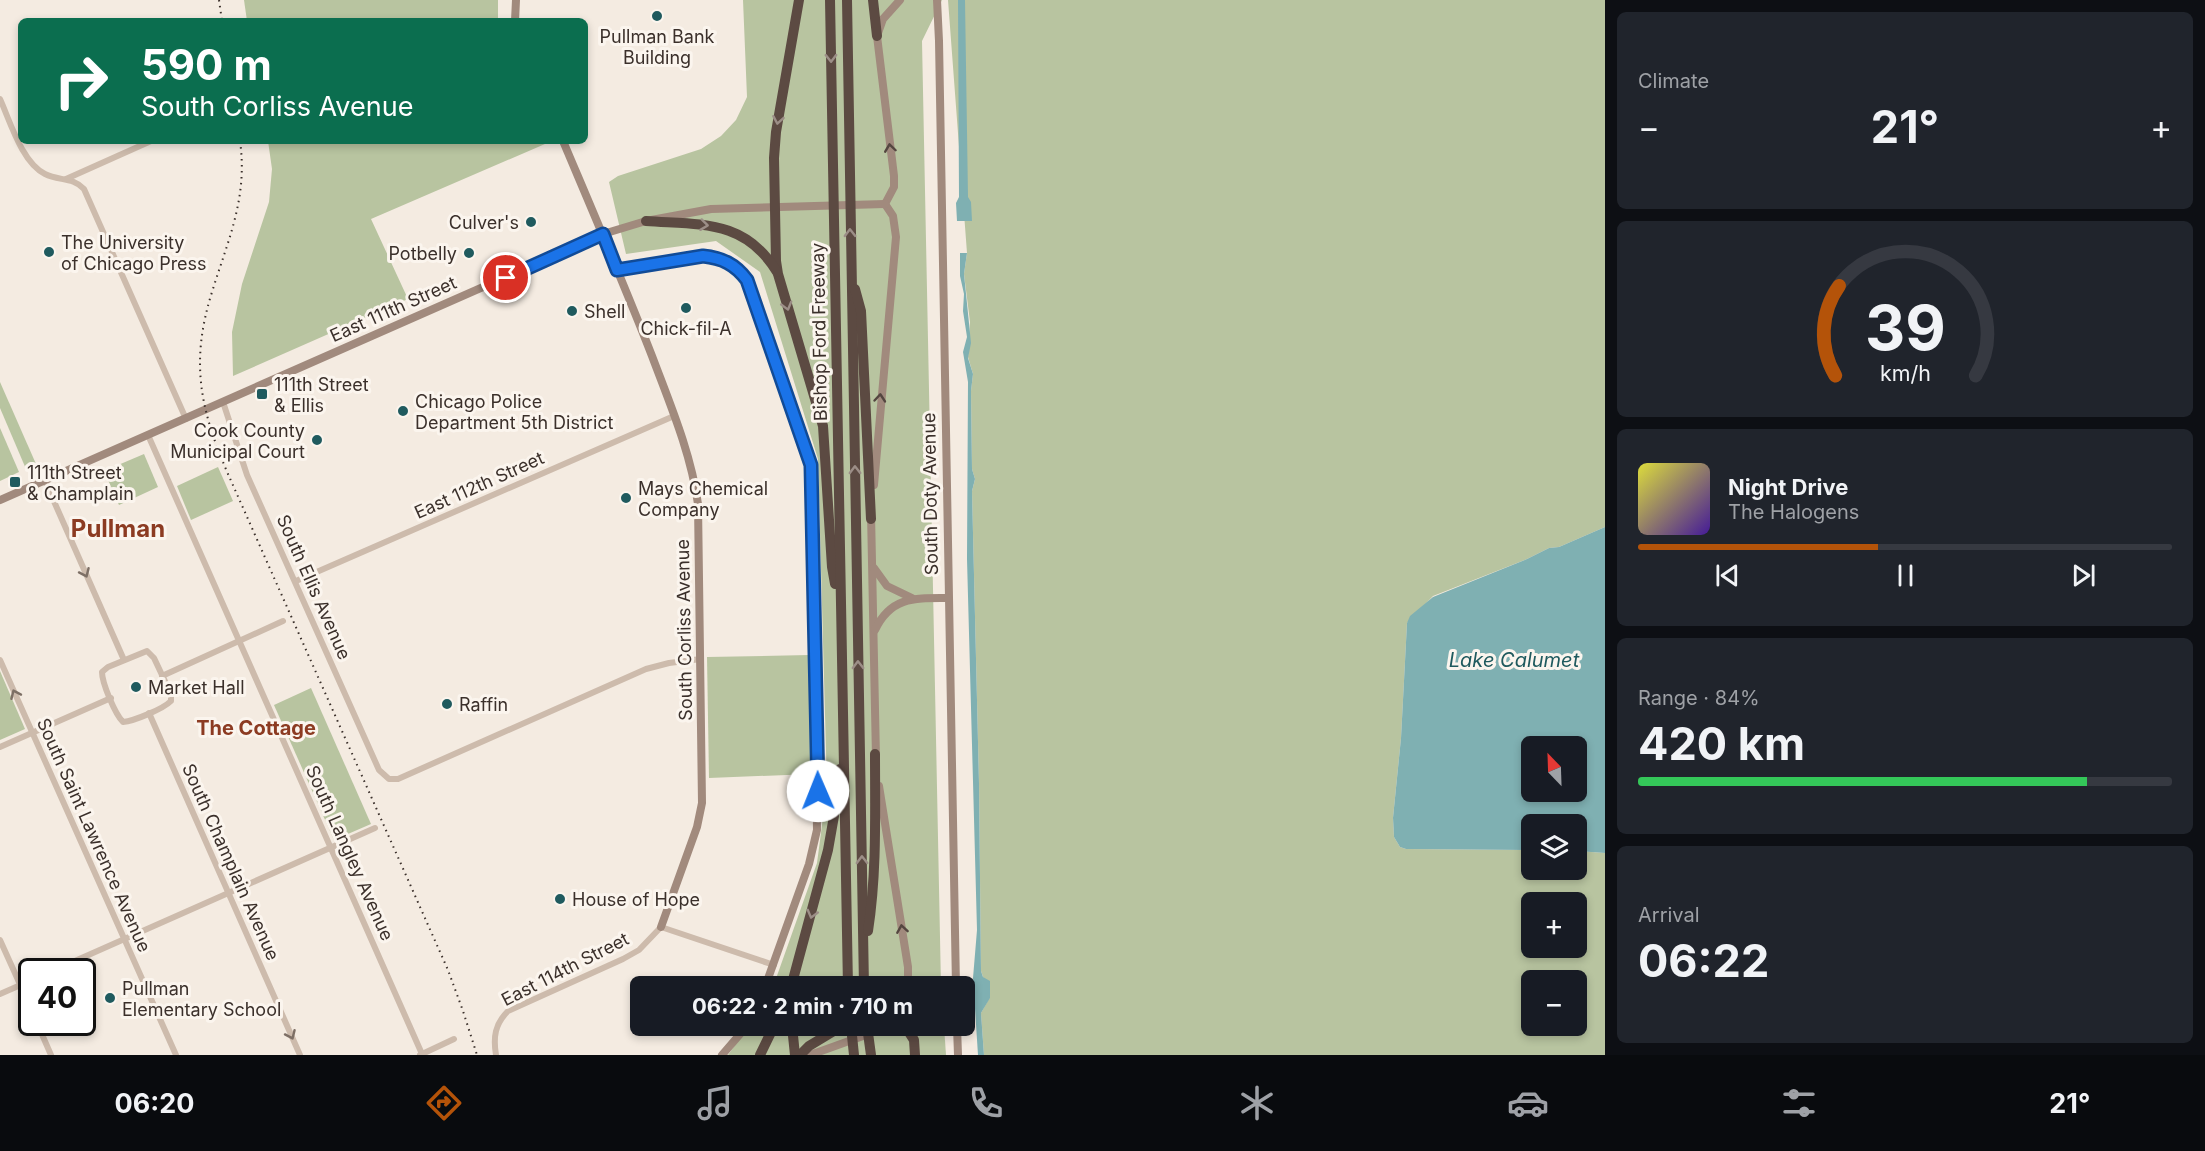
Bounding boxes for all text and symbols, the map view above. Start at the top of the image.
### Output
marker: Pullman Bank Building [650,9,664,23]
place label: Pullman Bank Building [600,26,715,68]
text: 590 m [141,39,272,90]
icon: right [42,42,120,120]
one-way arrow [824,54,837,63]
text: Climate [1638,69,1709,93]
text: South Corliss Avenue [141,90,413,123]
text: 21° [1871,99,1939,154]
text: − [1638,107,1660,147]
text: + [2150,107,2172,147]
one-way arrow [773,115,785,124]
one-way arrow [885,144,897,153]
place label: Culver's [449,212,519,233]
marker: Culver's [524,215,538,229]
one-way arrow [699,219,708,231]
one-way arrow [844,229,856,238]
place label: The University of Chicago Press [61,232,207,274]
place label: Potbelly [388,243,457,264]
street label: Bishop Ford Freeway [807,243,831,421]
marker: The University of Chicago Press [42,245,56,259]
marker: Potbelly [462,246,476,260]
pin [480,252,531,303]
icon: arrive [489,261,522,294]
street label: East 111th Street [327,272,459,346]
text: 39 [1865,290,1945,365]
one-way arrow [780,300,792,311]
place label: Shell [584,301,625,322]
marker: Chick-fil-A [679,301,693,315]
marker: Shell [565,304,579,318]
place label: Chick-fil-A [640,318,732,339]
text: km/h [1880,360,1930,386]
place label: 111th Street & Ellis [274,374,369,416]
marker: 111th Street & Ellis [255,387,269,401]
place label: Chicago Police Department 5th District [415,391,614,433]
one-way arrow [874,393,887,402]
marker: Chicago Police Department 5th District [396,404,410,418]
street label: South Doty Avenue [918,412,942,576]
place label: Cook County Municipal Court [170,420,305,462]
marker: Cook County Municipal Court [310,433,324,447]
street label: East 112th Street [411,447,547,523]
place label: 111th Street & Champlain [27,462,134,504]
one-way arrow [849,466,861,475]
text: Night Drive [1728,474,1848,500]
marker: 111th Street & Champlain [8,475,22,489]
place label: Mays Chemical Company [638,478,768,520]
marker: Mays Chemical Company [619,491,633,505]
text: The Halogens [1728,500,1859,524]
street label: South Ellis Avenue [273,511,355,663]
district label: Pullman [71,514,165,543]
street label: South Corliss Avenue [672,539,696,721]
icon: previous [1711,559,1744,592]
icon: pause [1889,559,1922,592]
icon: next [2067,559,2100,592]
one-way arrow [78,566,90,577]
water label: Lake Calumet [1449,648,1580,672]
one-way arrow [852,660,865,669]
place label: Market Hall [148,677,245,698]
marker: Market Hall [129,680,143,694]
text: Range · 84% [1638,686,1760,710]
one-way arrow [11,690,23,701]
place label: Raffin [459,694,508,715]
marker: Raffin [440,697,454,711]
street label: South Saint Lawrence Avenue [33,715,155,955]
district label: The Cottage [196,716,316,740]
text: 420 km [1638,716,1805,771]
north arrow [1521,736,1587,802]
map controls [1521,736,1587,1036]
position arrow [786,759,850,823]
street label: South Champlain Avenue [178,760,284,964]
street label: South Langley Avenue [302,762,398,944]
button: layers [1521,814,1587,880]
one-way arrow [856,855,868,864]
place label: House of Hope [572,889,700,910]
marker: House of Hope [553,892,567,906]
button: + [1521,892,1587,958]
text: Arrival [1638,903,1700,927]
one-way arrow [806,909,819,919]
one-way arrow [896,924,909,934]
street label: East 114th Street [498,928,632,1010]
text: 06:22 [1638,933,1769,988]
speed limit sign: 40 [18,958,96,1036]
button: − [1521,970,1587,1036]
place label: Pullman Elementary School [122,978,281,1020]
marker: Pullman Elementary School [103,991,117,1005]
text: 06:22 · 2 min · 710 m [692,993,913,1019]
one-way arrow [284,1029,296,1040]
icon: directions [423,1082,465,1124]
icon: music [694,1082,736,1124]
icon: phone [965,1082,1007,1124]
icon: climate [1236,1082,1278,1124]
icon: car [1507,1082,1549,1124]
icon: filters [1778,1082,1820,1124]
text: 06:20 [114,1087,194,1120]
text: 21° [2049,1087,2090,1120]

